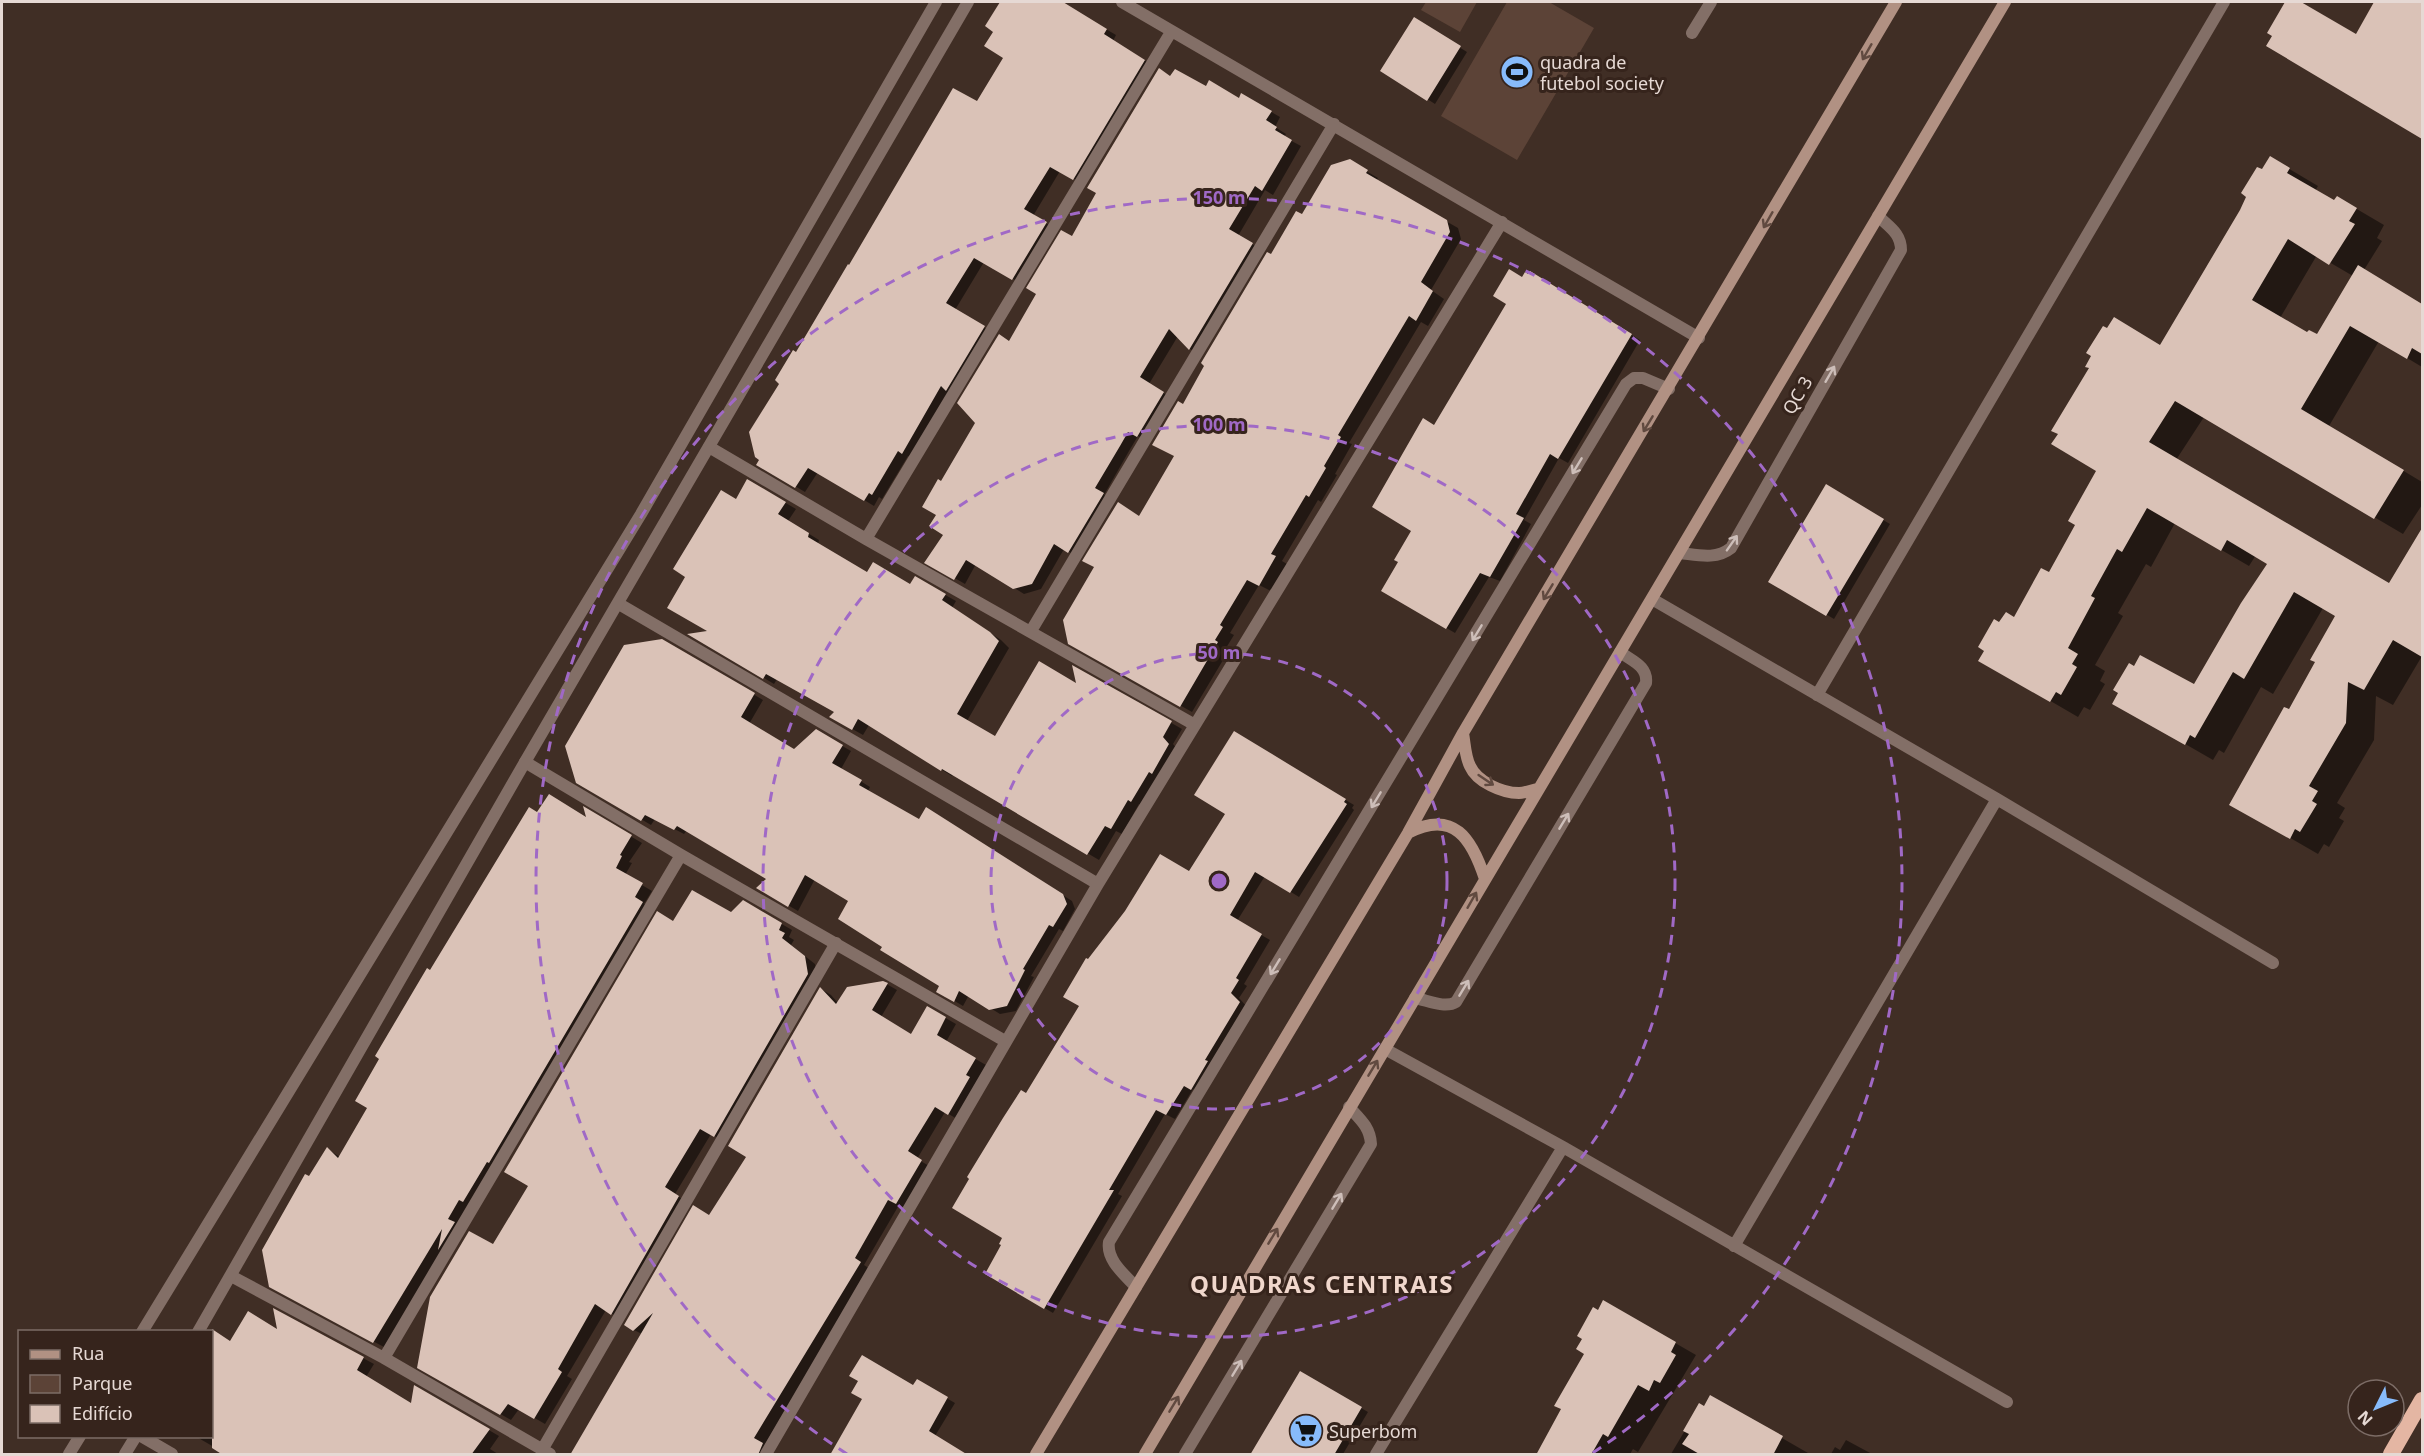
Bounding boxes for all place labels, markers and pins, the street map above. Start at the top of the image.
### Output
place label: quadra de futebol society [1540,50,1665,95]
sports icon: quadra de futebol society [1499,54,1535,90]
centre of rings [1209,871,1229,891]
supermarket icon: Superbom [1288,1413,1324,1449]
place label: Superbom [1329,1419,1417,1443]

